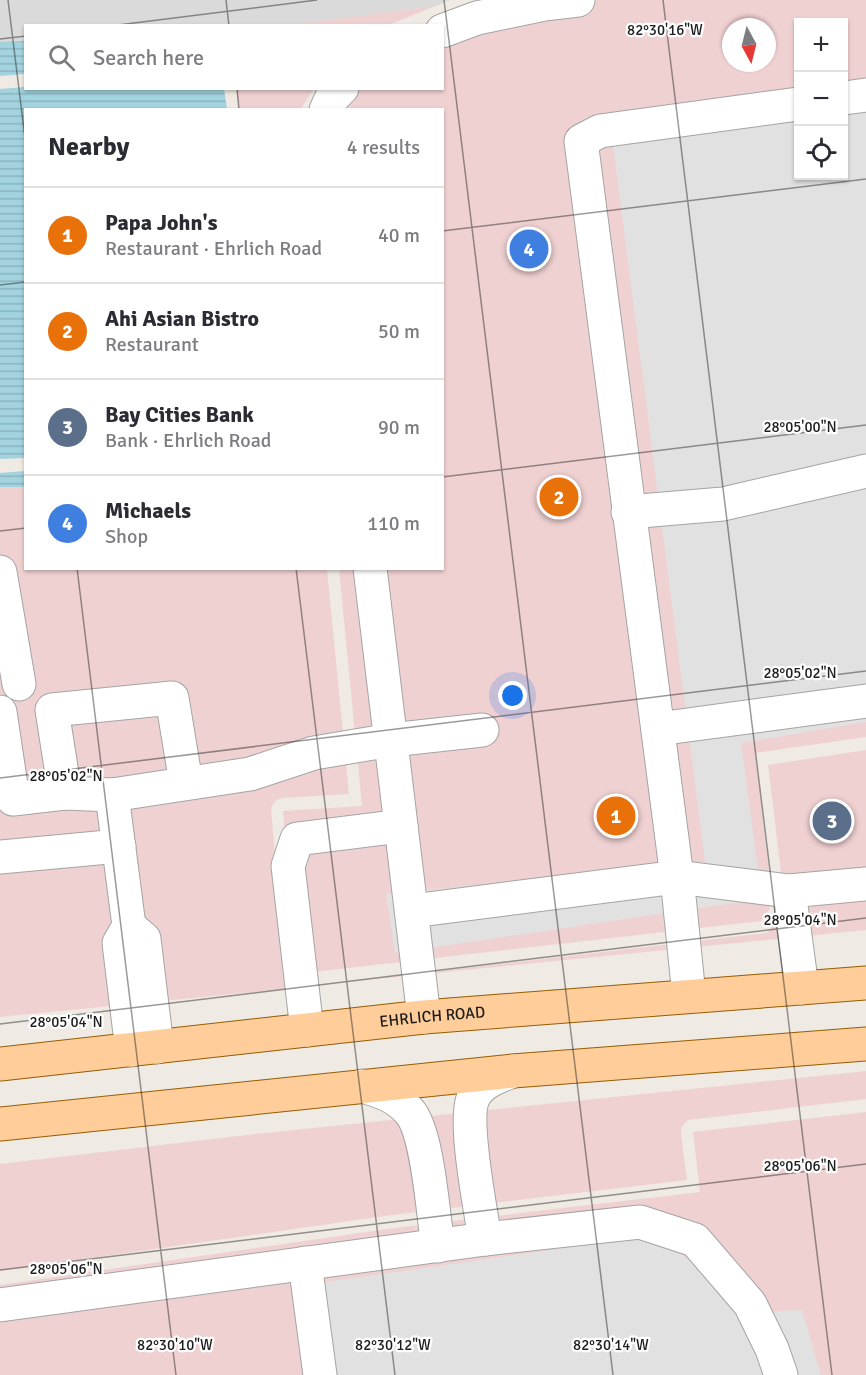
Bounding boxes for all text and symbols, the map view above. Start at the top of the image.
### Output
north arrow [722,18,776,72]
map controls [794,18,848,180]
button: + [794,18,848,72]
text: 82°30'16"W [627,21,703,39]
search box [24,24,444,90]
icon: search [45,41,78,74]
text: Search here [93,44,204,71]
button: − [794,72,848,126]
button: locate [794,126,848,180]
text: Nearby [48,131,129,163]
text: 4 results [347,135,420,160]
text: Papa John's [105,209,217,236]
text: 1 [62,223,73,248]
text: 40 m [378,223,420,248]
pin: 4 [510,226,548,272]
text: Restaurant · Ehrlich Road [105,236,322,261]
text: Ahi Asian Bistro [105,305,259,332]
text: 2 [62,319,73,344]
text: 50 m [378,319,420,344]
text: Restaurant [105,332,199,357]
text: Bay Cities Bank [105,401,254,428]
text: 3 [62,415,73,440]
text: 90 m [378,415,420,440]
text: 28°05'00"N [763,418,837,436]
text: Bank · Ehrlich Road [105,428,271,453]
pin: 2 [540,474,578,520]
text: Michaels [105,497,191,524]
text: 4 [62,511,73,536]
text: 110 m [367,511,420,536]
text: Shop [105,524,148,549]
text: 28°05'02"N [763,664,837,682]
your location [498,681,527,710]
text: 28°05'02"N [29,767,103,785]
pin: 1 [596,794,636,838]
pin: 3 [812,798,852,844]
text: 28°05'04"N [763,911,837,929]
street label: EHRLICH ROAD [378,1002,486,1032]
text: 28°05'04"N [29,1013,103,1031]
text: 28°05'06"N [763,1157,837,1175]
text: 28°05'06"N [29,1260,103,1278]
text: 82°30'10"W [137,1336,213,1354]
text: 82°30'12"W [355,1336,431,1354]
text: 82°30'14"W [573,1336,649,1354]

